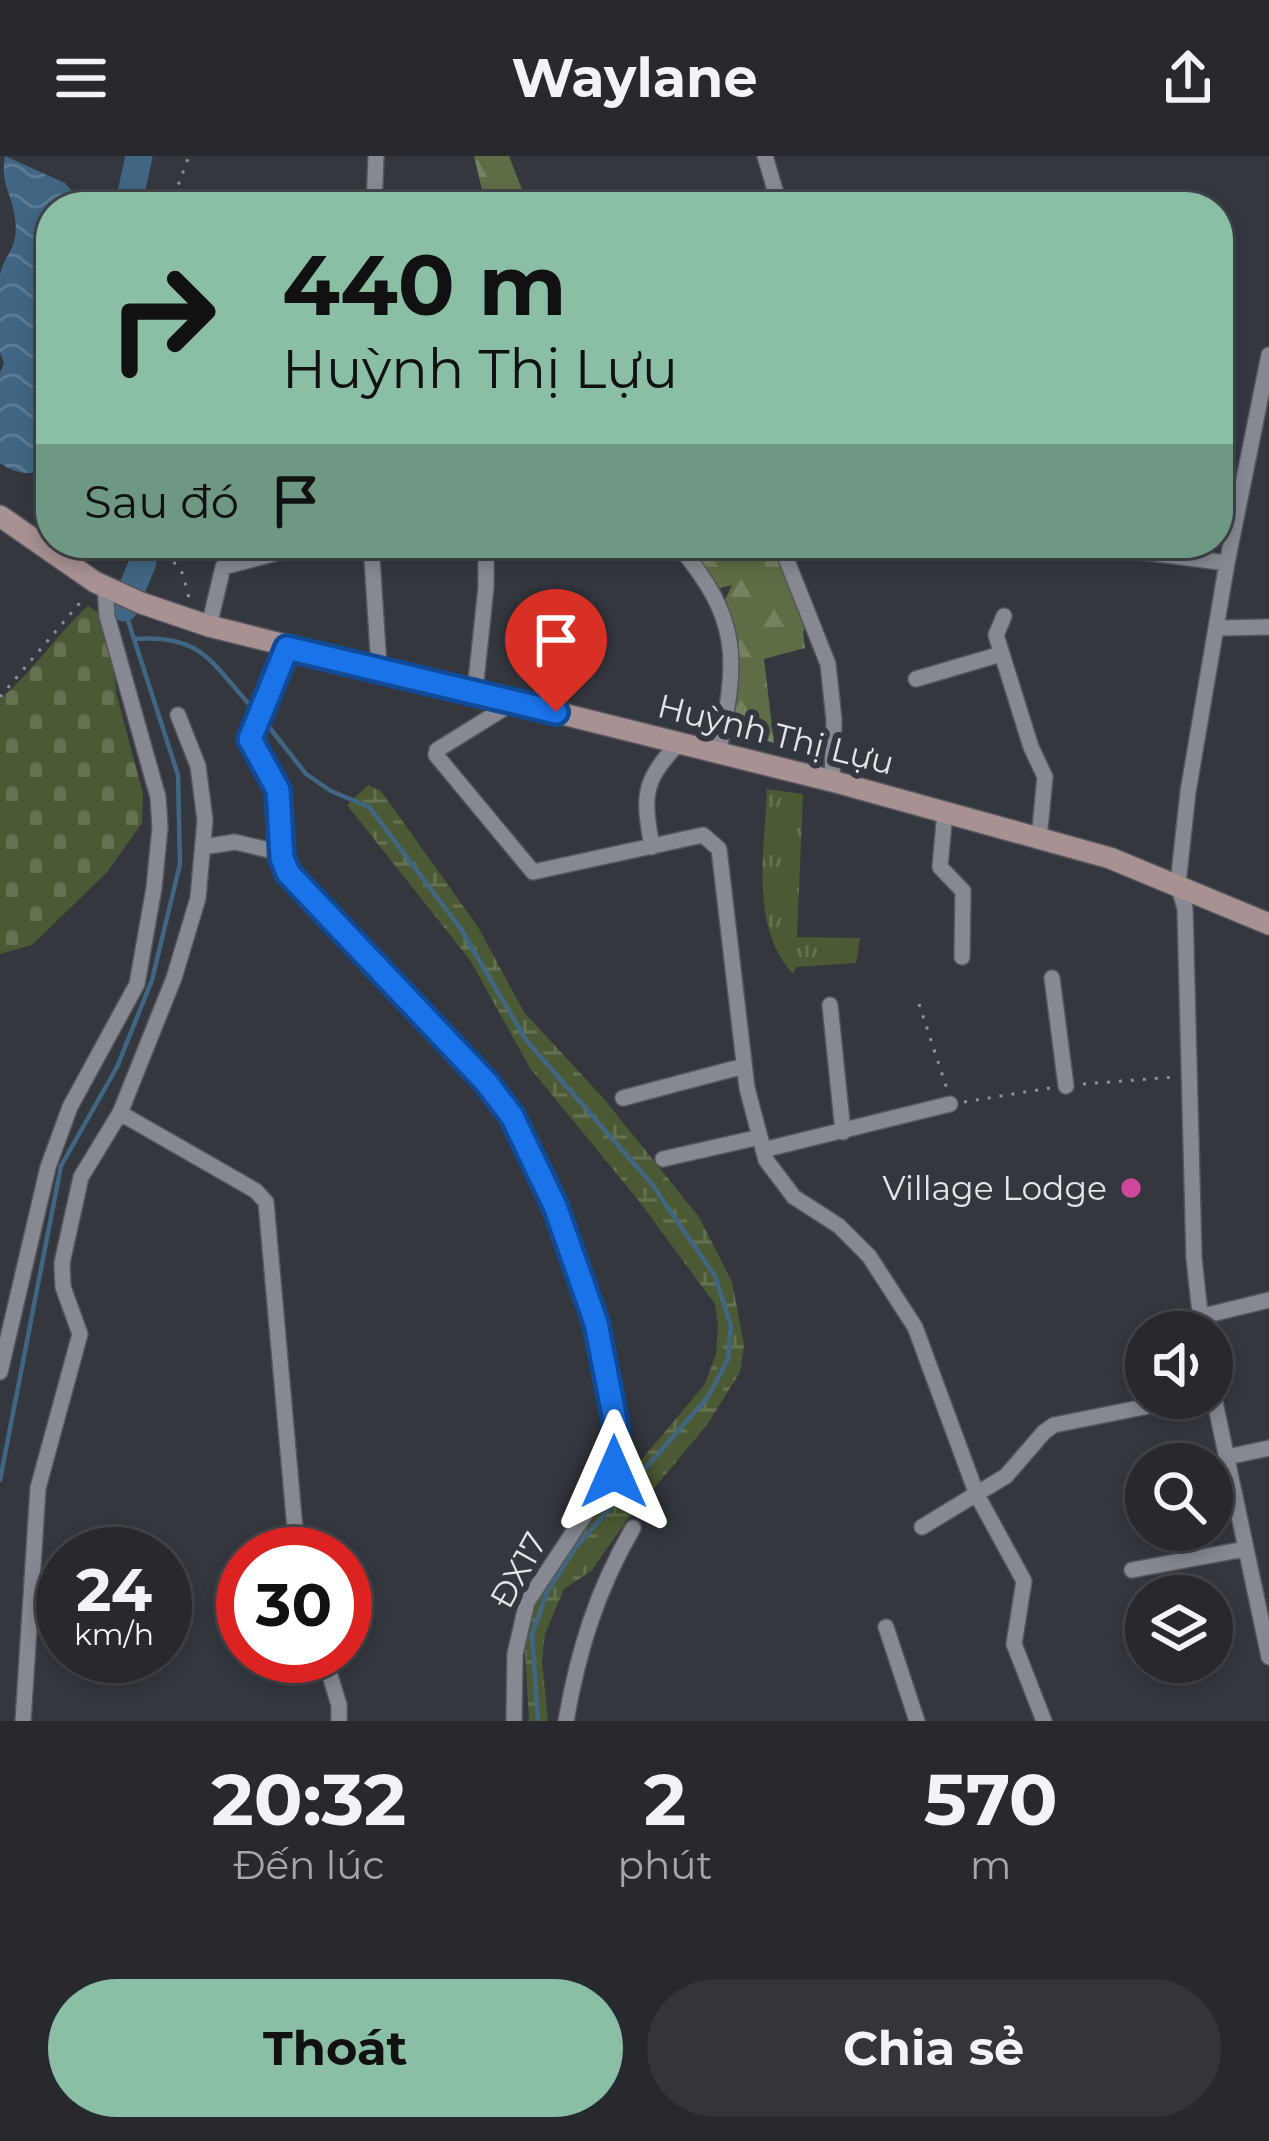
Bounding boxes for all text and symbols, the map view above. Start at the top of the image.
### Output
icon: menu [48,45,114,111]
text: Waylane [511,45,758,111]
icon: share [1155,45,1221,111]
text: 440 m [282,234,567,336]
icon: right [84,240,240,396]
text: Huỳnh Thị Lựu [282,336,678,402]
icon: arrive [263,468,329,534]
text: Sau đó [84,474,239,529]
pin [505,589,607,712]
icon: arrive [523,607,589,673]
street label: Huỳnh Thị Lựu [654,685,898,783]
place label: Village Lodge [882,1168,1107,1208]
marker: Village Lodge [1118,1175,1144,1201]
map controls [1125,1311,1233,1683]
button: sound [1125,1311,1233,1419]
position arrow [551,1409,677,1535]
button: search [1125,1443,1233,1551]
street label: ĐX17 [481,1525,555,1615]
speed limit sign: 30 [216,1527,372,1683]
text: 24 [76,1553,152,1626]
button: layers [1125,1575,1233,1683]
text: km/h [74,1616,154,1653]
text: 20:32 [211,1755,406,1843]
text: 2 [644,1755,686,1843]
text: 570 [924,1755,1058,1843]
text: Đến lúc [233,1841,384,1889]
text: phút [618,1841,712,1889]
text: m [970,1841,1011,1889]
button: Thoát [48,1979,623,2117]
button: Chia sẻ [647,1979,1221,2117]

